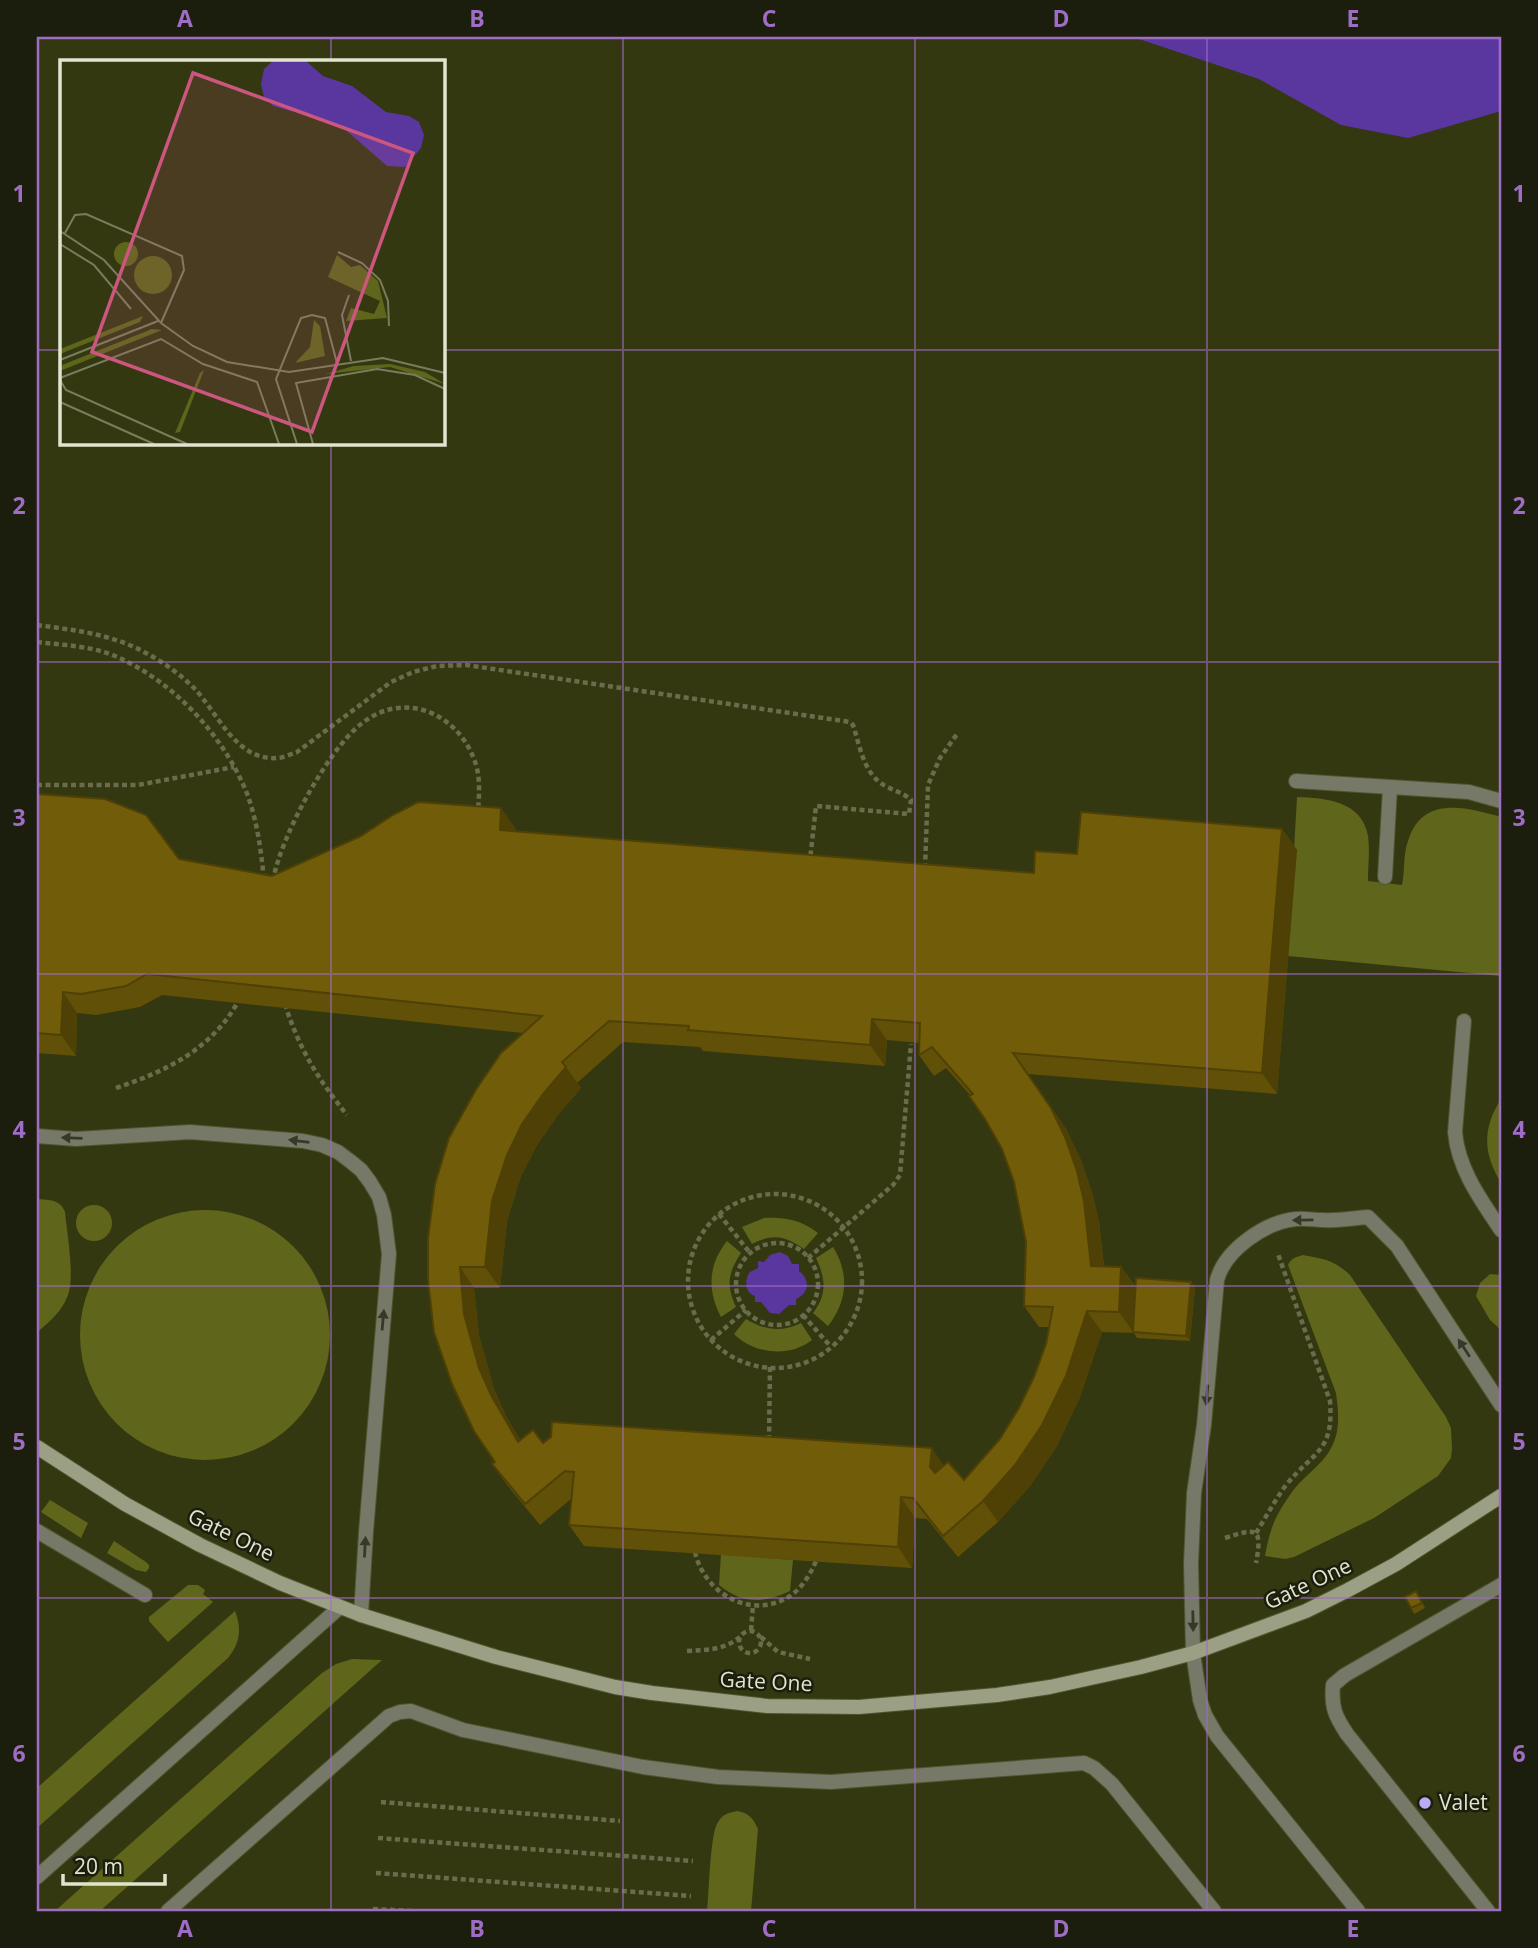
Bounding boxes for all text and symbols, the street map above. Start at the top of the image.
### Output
text: A [177,2,193,34]
text: B [469,2,485,34]
text: C [762,2,776,34]
text: D [1052,2,1070,34]
text: E [1347,2,1359,34]
inset map [60,60,444,444]
text: 1 [12,177,26,209]
text: 1 [1512,177,1526,209]
text: 2 [12,489,26,521]
text: 2 [1512,489,1526,521]
text: 3 [12,801,26,833]
text: 3 [1512,801,1526,833]
text: 4 [12,1113,26,1145]
text: 4 [1512,1113,1526,1145]
one-way arrow [61,1132,83,1143]
one-way arrow [288,1136,310,1147]
one-way arrow [1292,1214,1314,1226]
one-way arrow [378,1309,389,1331]
one-way arrow [1457,1338,1470,1358]
one-way arrow [1201,1384,1212,1406]
text: 5 [12,1425,26,1457]
text: 5 [1512,1425,1526,1457]
street label: Gate One [184,1501,279,1567]
one-way arrow [360,1536,371,1558]
street label: Gate One [1260,1551,1355,1615]
one-way arrow [1187,1611,1198,1633]
street label: Gate One [719,1665,813,1697]
text: 6 [12,1737,26,1769]
text: 6 [1512,1737,1526,1769]
place label: Valet [1439,1788,1488,1816]
marker: Valet [1417,1795,1433,1811]
scale bar [63,1843,164,1887]
text: 20 m [74,1852,123,1880]
text: A [177,1912,193,1944]
text: B [469,1912,485,1944]
text: C [762,1912,776,1944]
text: D [1052,1912,1070,1944]
text: E [1347,1912,1359,1944]

